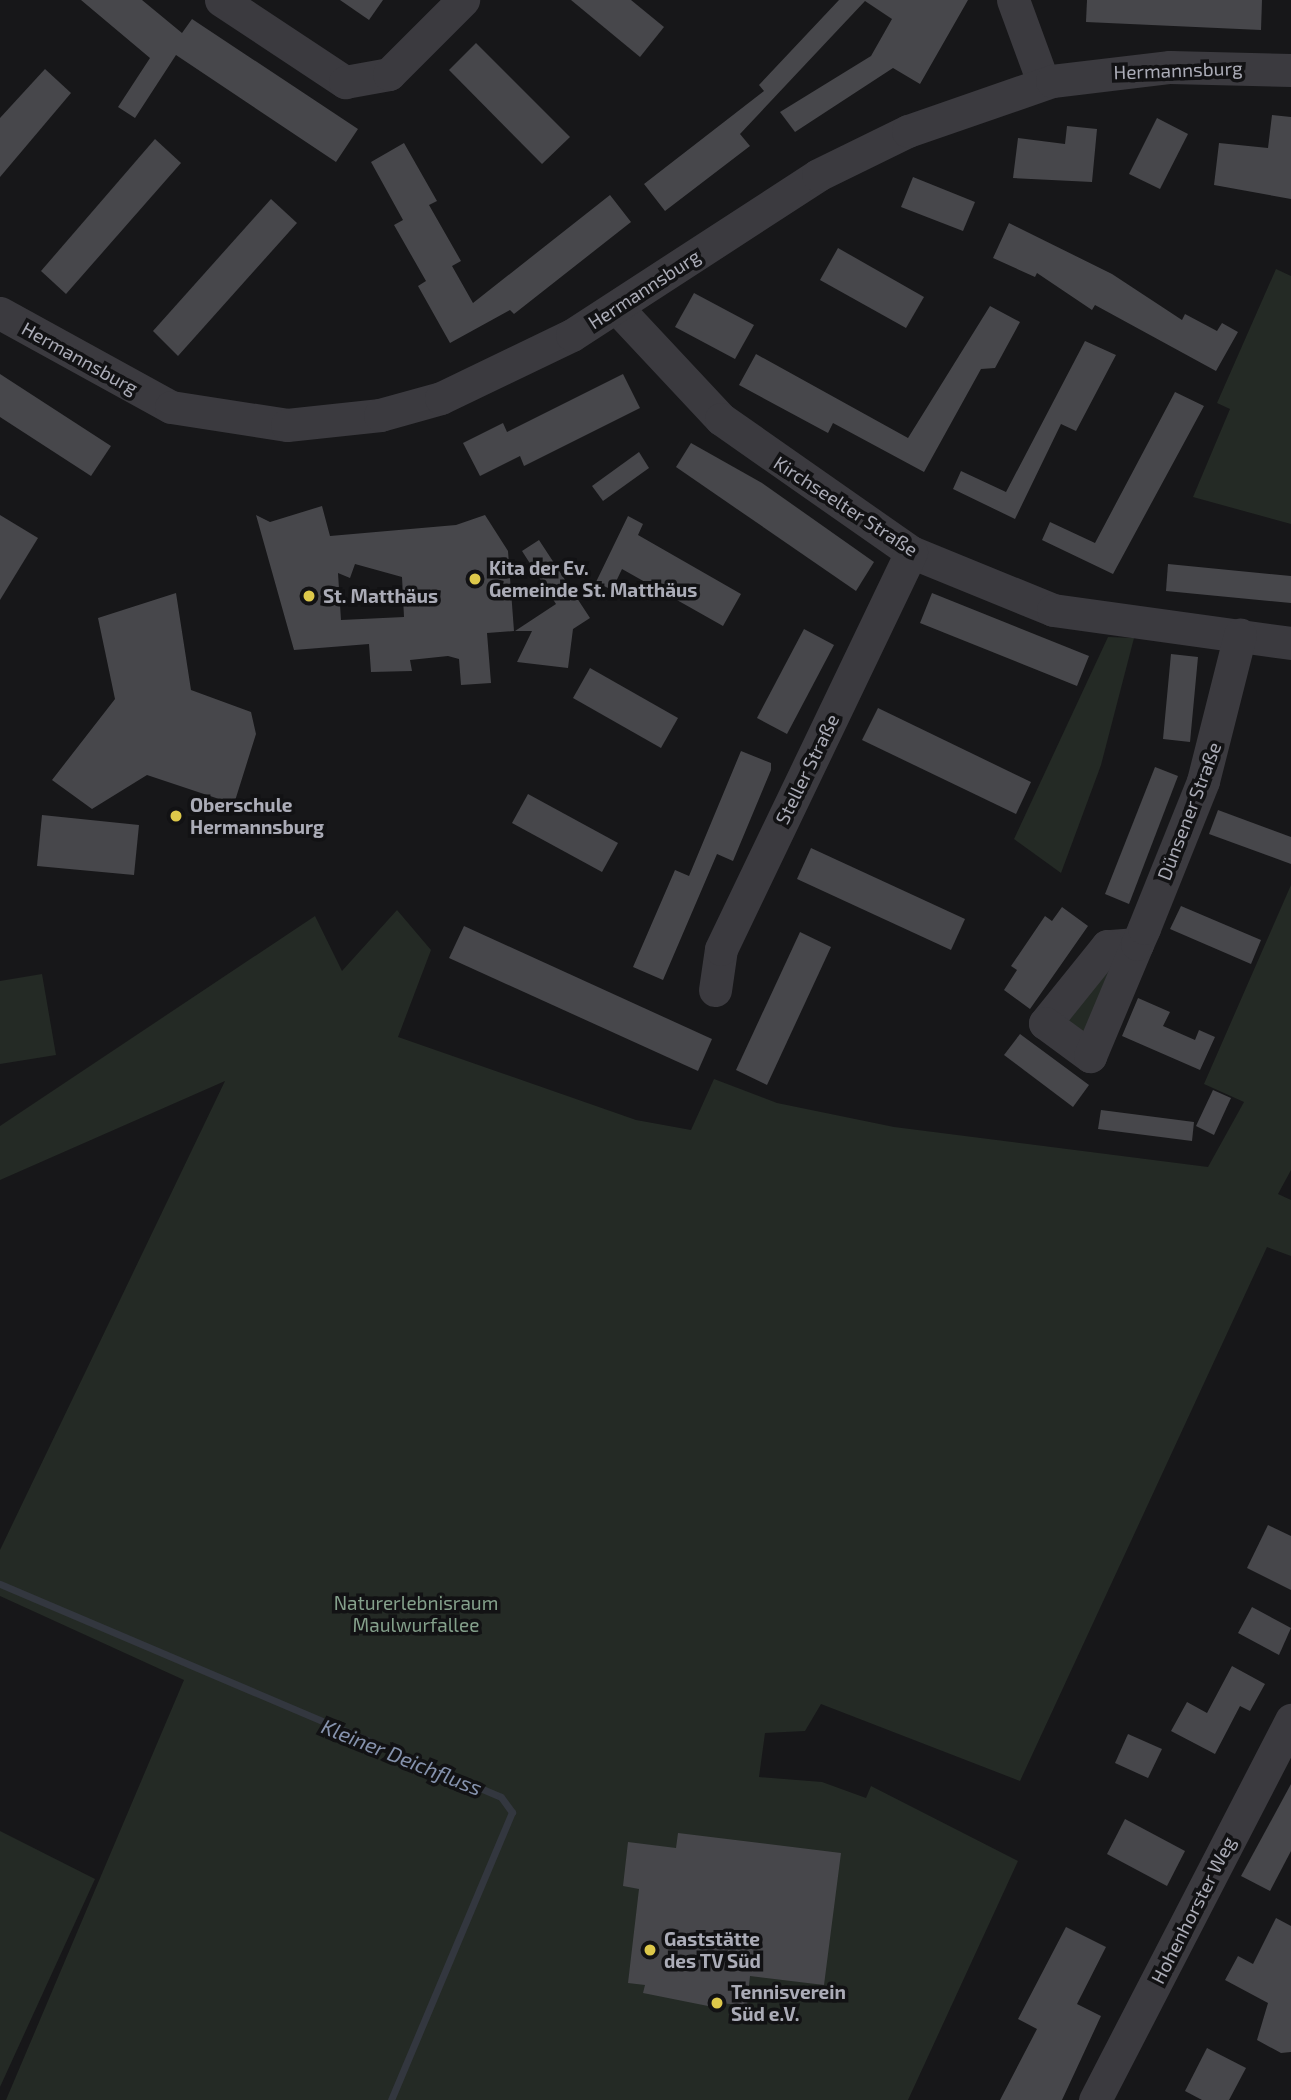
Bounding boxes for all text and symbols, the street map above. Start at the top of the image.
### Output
street label: Hermannsburg [1113,56,1243,84]
street label: Hermannsburg [584,244,704,334]
street label: Hermannsburg [18,317,142,399]
street label: Kirchseelter Straße [770,451,922,561]
place label: Kita der Ev. Gemeinde St. Matthäus [489,557,697,601]
marker: Kita der Ev. Gemeinde St. Matthäus [467,571,483,587]
place label: St. Matthäus [323,585,438,607]
marker: St. Matthäus [301,588,317,604]
street label: Steller Straße [770,710,844,828]
street label: Dünsener Straße [1152,739,1226,883]
place label: Oberschule Hermannsburg [190,794,324,838]
marker: Oberschule Hermannsburg [168,808,184,824]
park label: Naturerlebnisraum Maulwurfallee [334,1592,498,1636]
water label: Kleiner Deichfluss [318,1713,486,1801]
street label: Hohenhorster Weg [1146,1832,1240,1988]
place label: Gaststätte des TV Süd [664,1928,762,1972]
marker: Gaststätte des TV Süd [642,1942,658,1958]
place label: Tennisverein Süd e.V. [731,1981,846,2025]
marker: Tennisverein Süd e.V. [709,1995,725,2011]

